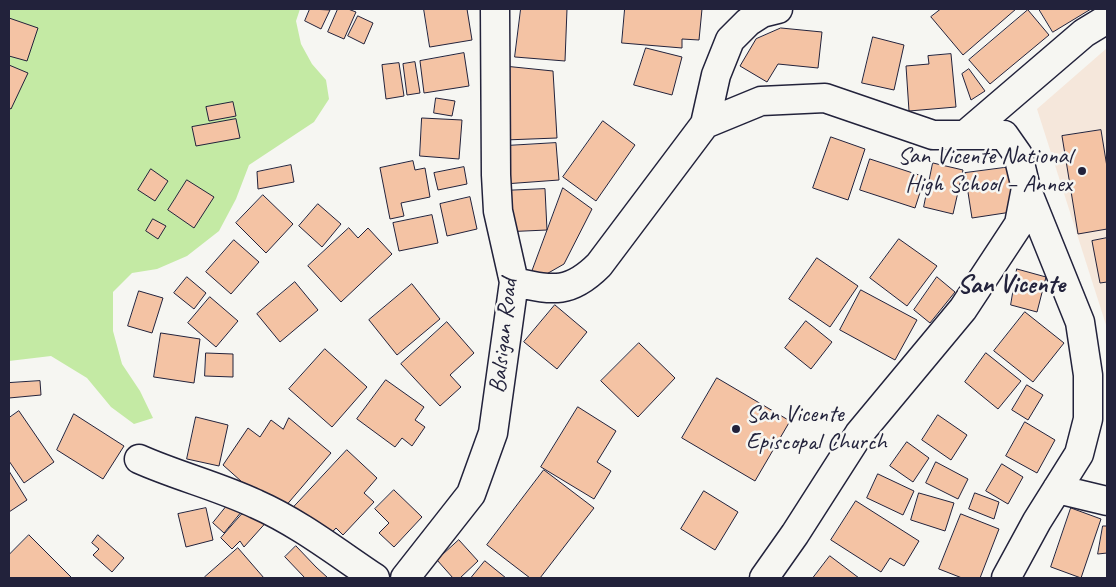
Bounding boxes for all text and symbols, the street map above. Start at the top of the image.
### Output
place label: San Vicente National High School – Annex [897,143,1072,199]
marker: San Vicente National High School – Annex [1076,165,1088,177]
district label: San Vicente [957,269,1065,301]
street label: Balsigan Road [484,277,524,395]
place label: San Vicente Episcopal Church [746,401,887,457]
marker: San Vicente Episcopal Church [730,423,742,435]

